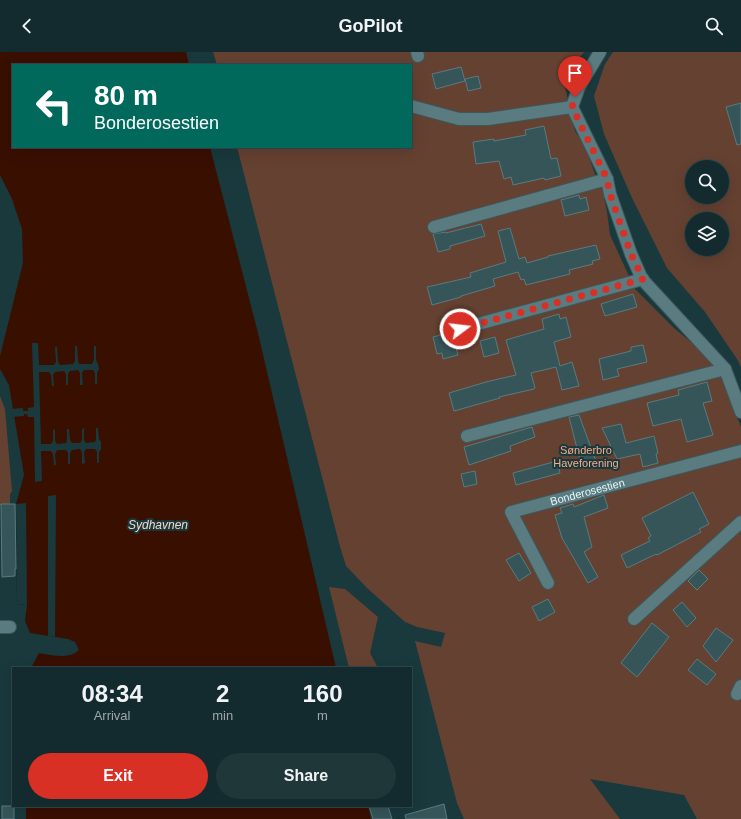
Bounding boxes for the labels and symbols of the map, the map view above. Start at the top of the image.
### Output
pin [558,56,592,97]
position arrow [439,308,481,350]
park label: Sønderbro Haveforening [553,444,619,469]
street label: Bonderosestien [549,476,626,507]
water label: Sydhavnen [128,518,188,532]

